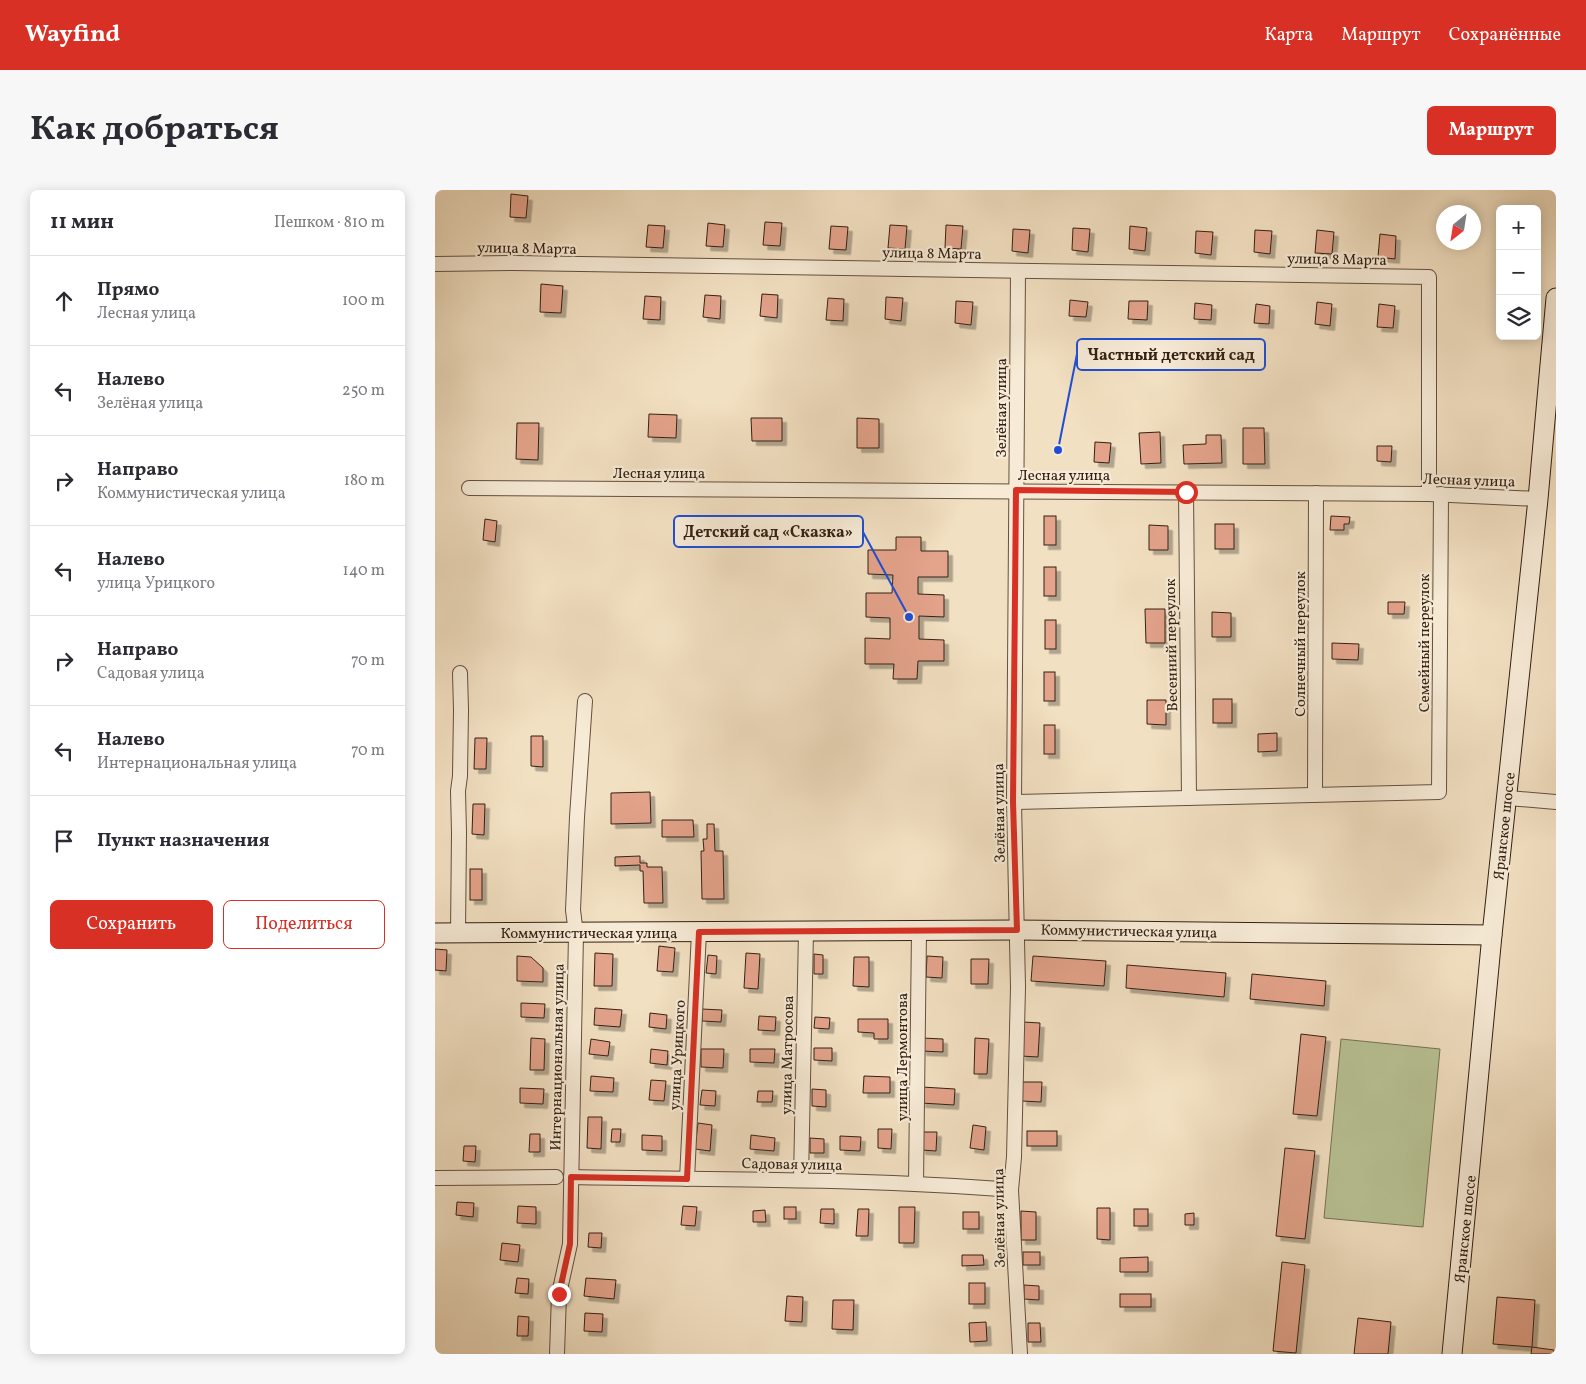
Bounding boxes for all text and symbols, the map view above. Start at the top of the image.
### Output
text: Wayfind [25,18,120,52]
text: Карта [1264,23,1313,48]
text: Маршрут [1341,23,1421,48]
text: Сохранённые [1449,23,1561,48]
text: Как добраться [30,106,279,154]
button: Маршрут [1427,106,1556,155]
north arrow [1436,205,1481,250]
map controls [1496,205,1541,340]
button: + [1496,205,1541,250]
text: 11 мин [50,208,114,237]
text: Пешком · 810 m [274,212,385,234]
street label: улица 8 Марта [477,238,577,261]
street label: улица 8 Марта [882,243,982,266]
street label: улица 8 Марта [1287,249,1387,272]
button: − [1496,250,1541,295]
text: Прямо [97,277,159,303]
icon: ahead [50,287,78,315]
text: 100 m [342,290,385,312]
button: layers [1496,295,1541,340]
text: Лесная улица [97,303,196,325]
callout: Частный детский сад [1077,339,1265,370]
text: Частный детский сад [1087,345,1255,367]
street label: Зелёная улица [992,358,1013,458]
text: Налево [97,367,165,393]
icon: left [50,377,78,405]
text: 250 m [342,380,385,402]
text: Зелёная улица [97,393,203,415]
text: Направо [97,457,179,483]
street label: Лесная улица [613,464,705,485]
street label: Лесная улица [1018,466,1110,487]
icon: right [50,467,78,495]
street label: Лесная улица [1422,469,1516,494]
text: 180 m [344,470,385,492]
route start [1175,481,1198,504]
text: Коммунистическая улица [97,483,286,505]
callout: Детский сад «Сказка» [674,516,863,547]
text: Детский сад «Сказка» [683,522,853,544]
text: Налево [97,547,165,573]
icon: left [50,557,78,585]
text: 140 m [343,560,385,582]
street label: Солнечный переулок [1291,571,1312,717]
text: улица Урицкого [97,573,215,595]
street label: Семейный переулок [1415,574,1436,712]
street label: Весенний переулок [1161,578,1184,712]
text: Направо [97,637,179,663]
icon: right [50,647,78,675]
text: 70 m [351,650,385,672]
text: Садовая улица [97,663,205,685]
text: Налево [97,727,165,753]
icon: left [50,737,78,765]
text: 70 m [351,740,385,762]
text: Интернациональная улица [97,753,297,775]
street label: Зелёная улица [989,763,1012,863]
street label: Яранское шоссе [1489,771,1522,881]
icon: arrive [50,827,78,855]
text: Пункт назначения [97,828,270,854]
button: Сохранить [50,900,213,949]
button: Поделиться [223,900,385,949]
street label: Коммунистическая улица [1040,920,1218,945]
street label: Коммунистическая улица [501,924,677,945]
street label: Интернациональная улица [546,963,571,1151]
street label: улица Лермонтова [893,993,914,1121]
street label: улица Матросова [777,995,800,1115]
street label: улица Урицкого [665,999,692,1111]
street label: Садовая улица [741,1154,843,1177]
street label: Зелёная улица [989,1168,1012,1268]
street label: Яранское шоссе [1450,1174,1483,1284]
route end [548,1283,571,1306]

